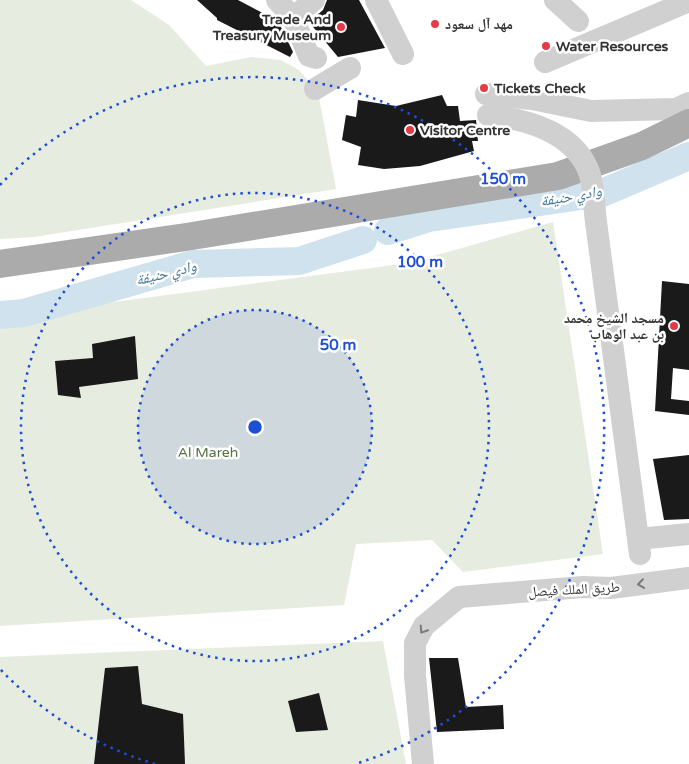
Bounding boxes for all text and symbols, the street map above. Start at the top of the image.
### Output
place label: Trade And Treasury Museum [212,11,331,44]
place label: مهد آل سعود [445,16,513,33]
marker: مهد آل سعود [429,18,441,30]
marker: Trade And Treasury Museum [335,21,347,33]
place label: Water Resources [556,38,669,55]
marker: Water Resources [540,40,552,52]
place label: Tickets Check [493,80,586,97]
marker: Tickets Check [478,82,490,94]
place label: Visitor Centre [420,122,510,139]
marker: Visitor Centre [404,124,416,136]
text: 150 m [480,170,526,188]
water label: وادي حنيفة [539,182,604,213]
text: 100 m [397,253,443,271]
water label: وادي حنيفة [134,257,199,292]
place label: مسجد الشيخ محمد بن عبد الوهاب [564,310,664,343]
marker: مسجد الشيخ محمد بن عبد الوهاب [668,320,680,332]
text: 50 m [320,336,356,354]
centre of rings [246,418,264,436]
park label: Al Mareh [178,444,238,461]
one-way arrow [636,578,644,589]
street label: طريق الملك فيصل [528,579,620,601]
one-way arrow [420,624,429,634]

